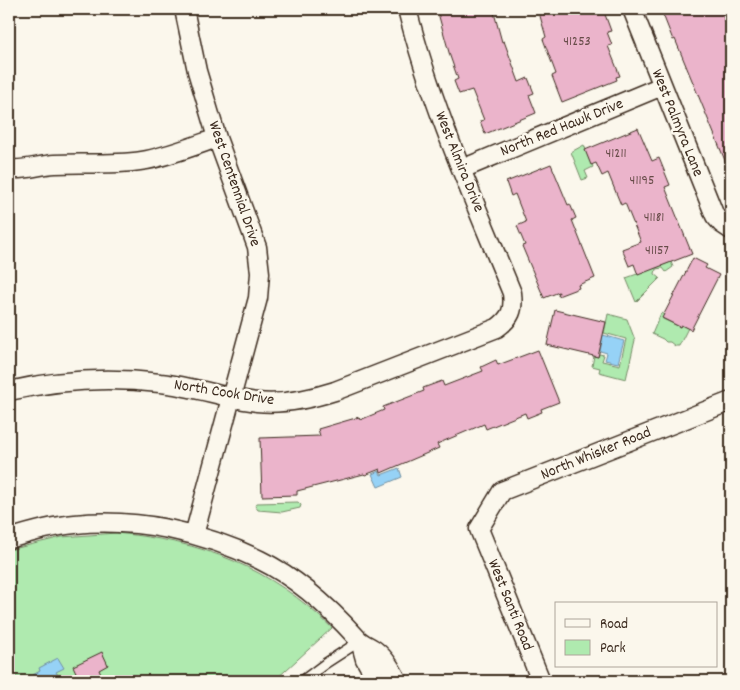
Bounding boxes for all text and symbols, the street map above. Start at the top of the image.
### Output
house number: 41253 [563,32,591,52]
street label: West Palmyra Lane [645,66,709,180]
street label: North Red Hawk Drive [497,93,627,163]
street label: West Almira Drive [428,108,490,216]
street label: West Centennial Drive [202,118,266,250]
house number: 41211 [605,144,627,164]
house number: 41195 [630,171,654,191]
house number: 41181 [644,208,664,228]
house number: 41157 [645,241,669,261]
street label: North Cook Drive [172,374,276,412]
street label: North Whisker Road [537,421,655,487]
street label: West Santi Road [481,556,539,654]
legend [555,602,718,668]
text: Road [600,614,628,636]
text: Park [600,638,626,660]

